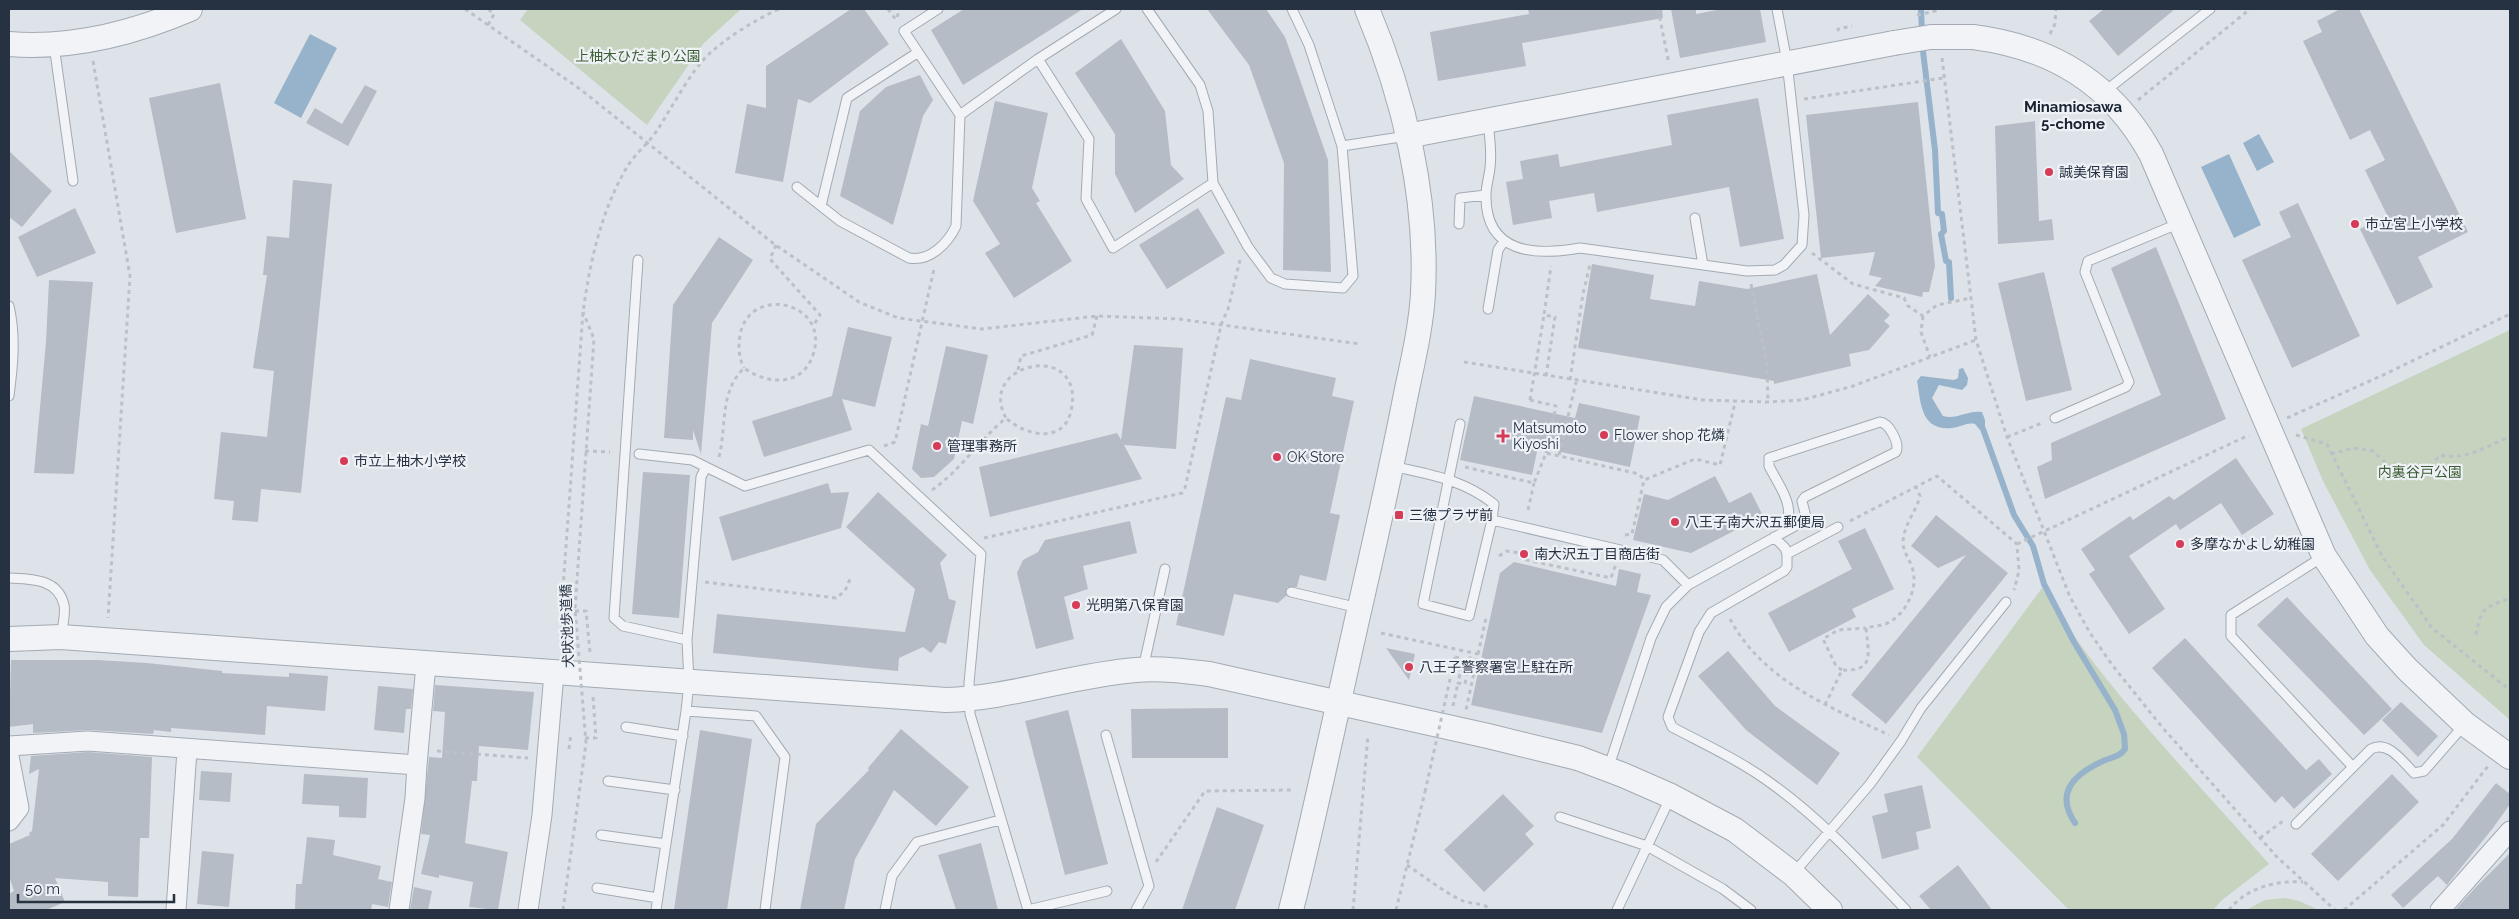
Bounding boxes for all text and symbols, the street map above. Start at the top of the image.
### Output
park label: 上柚木ひだまり公園 [575,48,701,64]
district label: Minamiosawa 5-chome [2024,98,2122,133]
place label: 誠美保育園 [2059,164,2129,180]
marker: 誠美保育園 [2043,166,2055,178]
place label: 市立宮上小学校 [2365,216,2463,232]
marker: 市立宮上小学校 [2349,218,2361,230]
place label: Matsumoto Kiyoshi [1513,420,1587,452]
place label: Flower shop 花燐 [1614,427,1725,443]
marker: Flower shop 花燐 [1598,429,1610,441]
marker: Matsumoto Kiyoshi [1497,430,1509,442]
place label: 管理事務所 [947,438,1017,454]
marker: 管理事務所 [931,440,943,452]
place label: OK Store [1287,449,1344,465]
marker: OK Store [1271,451,1283,463]
place label: 市立上柚木小学校 [354,453,466,469]
marker: 市立上柚木小学校 [338,455,350,467]
park label: 内裏谷戸公園 [2378,464,2462,480]
place label: 三徳プラザ前 [1409,507,1493,523]
marker: 三徳プラザ前 [1393,509,1405,521]
place label: 八王子南大沢五郵便局 [1685,514,1825,530]
marker: 八王子南大沢五郵便局 [1669,516,1681,528]
place label: 多摩なかよし幼稚園 [2190,536,2315,552]
marker: 多摩なかよし幼稚園 [2174,538,2186,550]
place label: 南大沢五丁目商店街 [1534,546,1660,562]
marker: 南大沢五丁目商店街 [1518,548,1530,560]
street label: 犬吠池歩道橋 [558,584,576,668]
place label: 光明第八保育園 [1086,597,1184,613]
marker: 光明第八保育園 [1070,599,1082,611]
place label: 八王子警察署宮上駐在所 [1419,659,1573,675]
marker: 八王子警察署宮上駐在所 [1403,661,1415,673]
scale bar [18,872,174,904]
text: 50 m [25,880,60,898]

